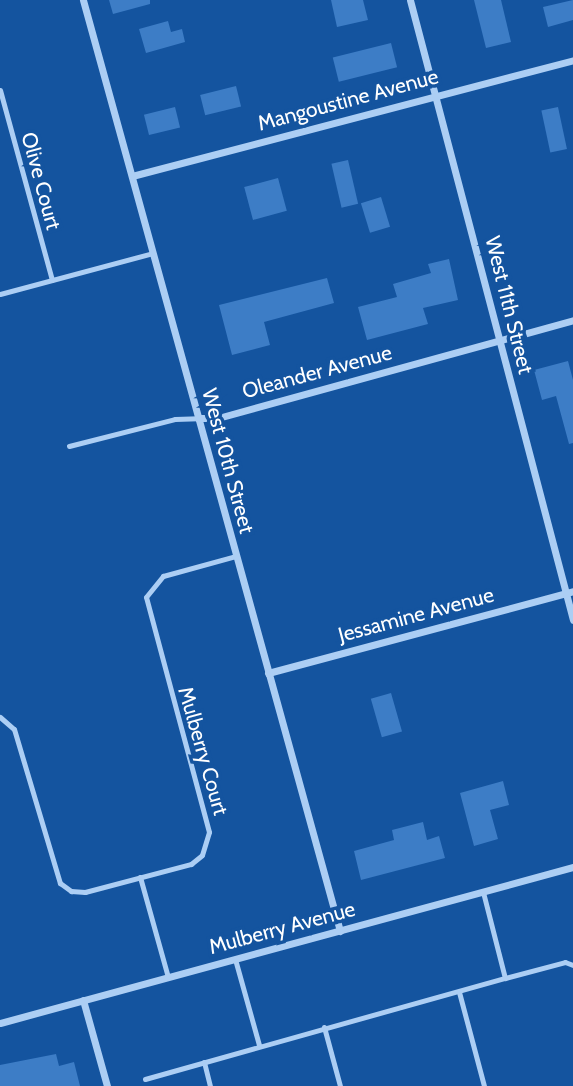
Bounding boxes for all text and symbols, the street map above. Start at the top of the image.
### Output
street label: Mangoustine Avenue [255,64,441,136]
street label: Olive Court [16,129,66,233]
street label: West 11th Street [480,233,538,377]
street label: Oleander Avenue [239,340,395,404]
street label: West 10th Street [197,386,259,536]
street label: Jessamine Avenue [335,582,497,648]
street label: Mulberry Court [173,684,233,818]
street label: Mulberry Avenue [206,896,358,960]

